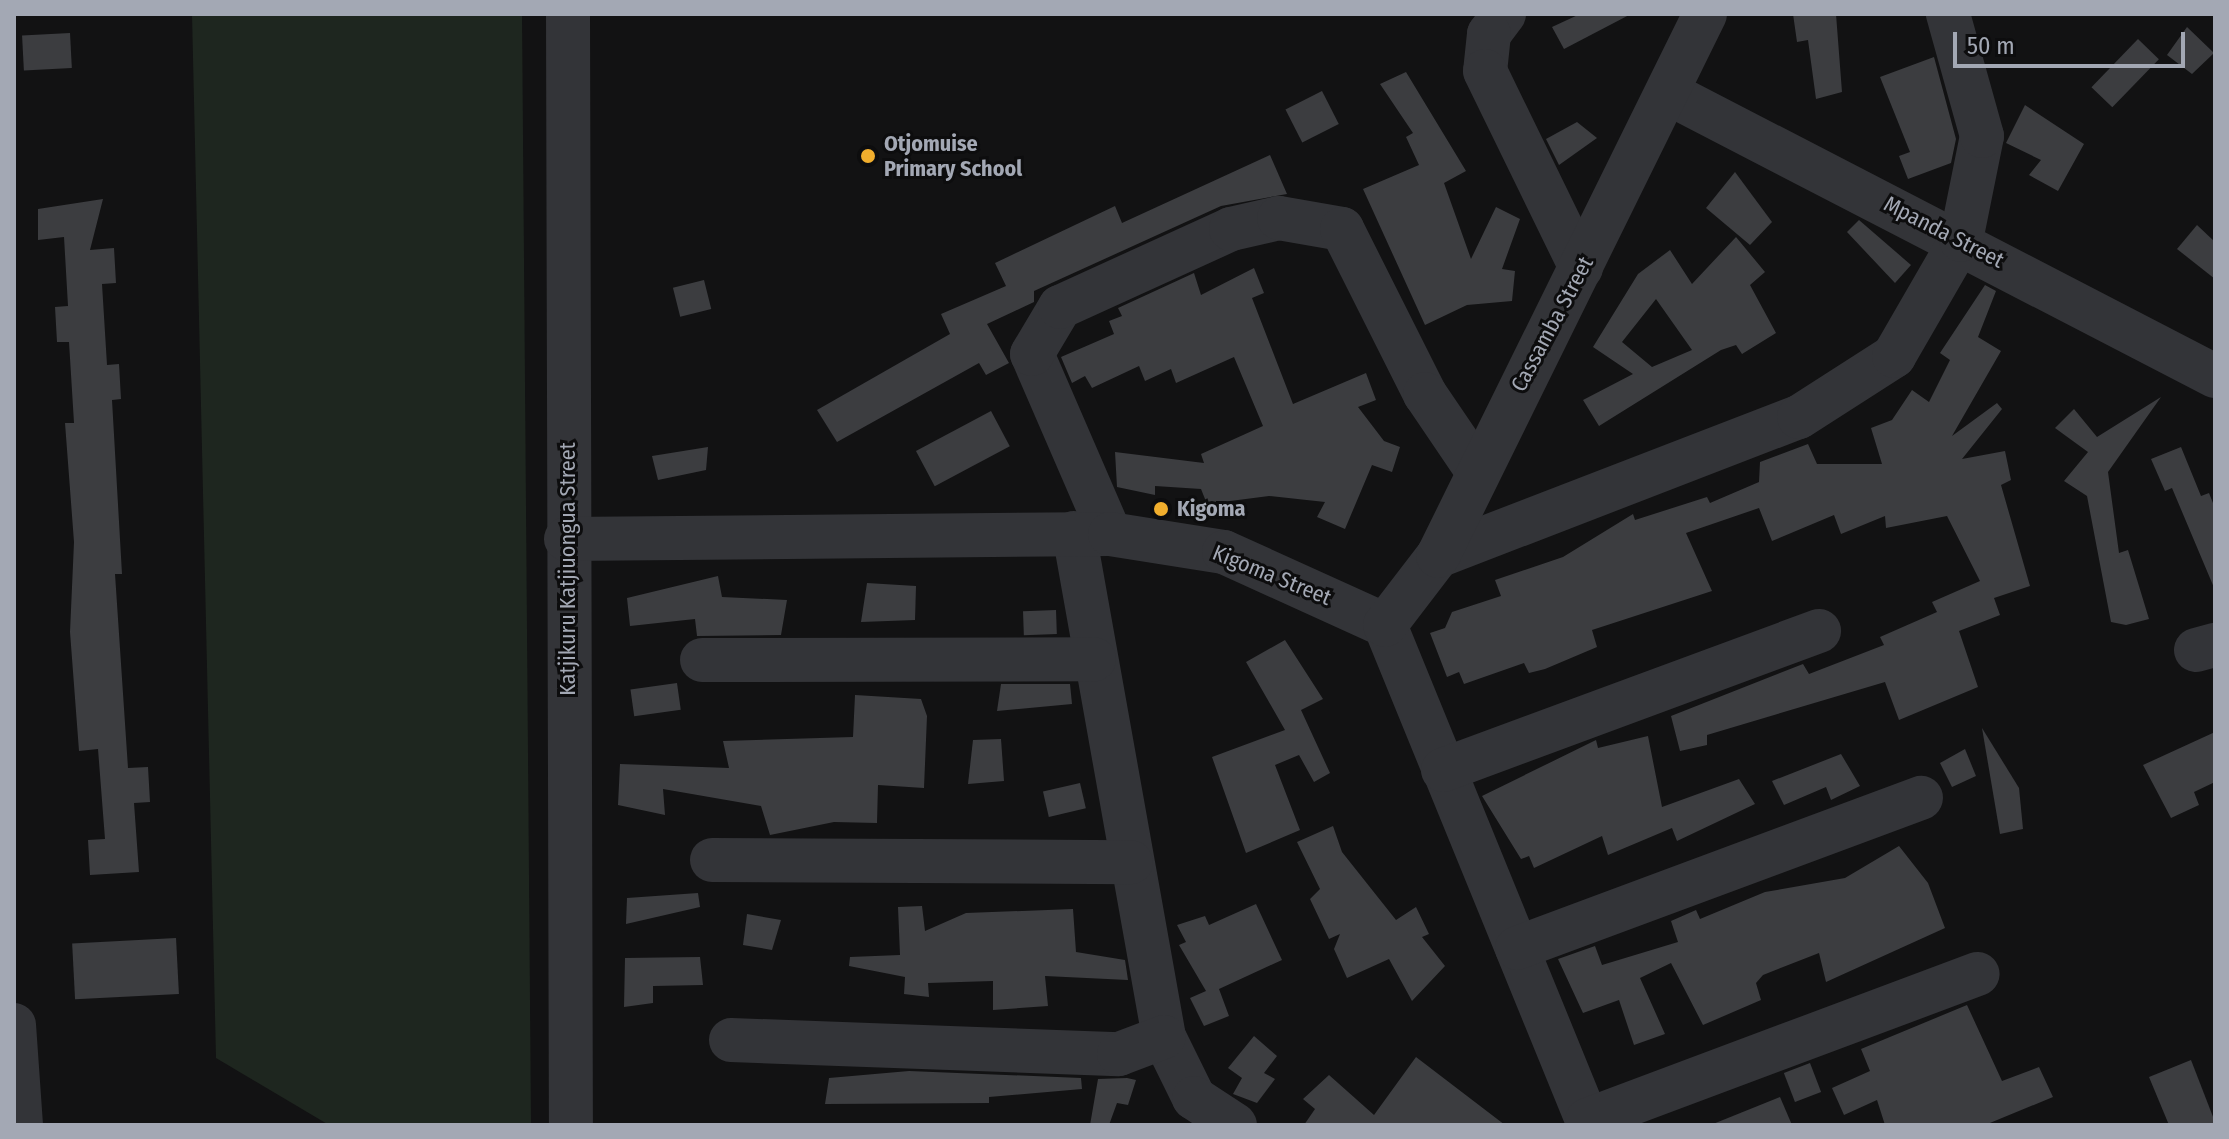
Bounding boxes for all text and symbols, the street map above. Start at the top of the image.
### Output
scale bar [1957,16,2189,66]
text: 50 m [1967,32,2015,60]
place label: Otjomuise Primary School [884,130,1022,182]
marker: Otjomuise Primary School [859,147,877,165]
street label: Mpanda Street [1879,190,2009,274]
street label: Cassamba Street [1505,252,1599,396]
street label: Katjikuru Katjiuongua Street [555,442,581,696]
place label: Kigoma [1177,496,1245,522]
marker: Kigoma [1152,500,1170,518]
street label: Kigoma Street [1209,539,1335,611]

